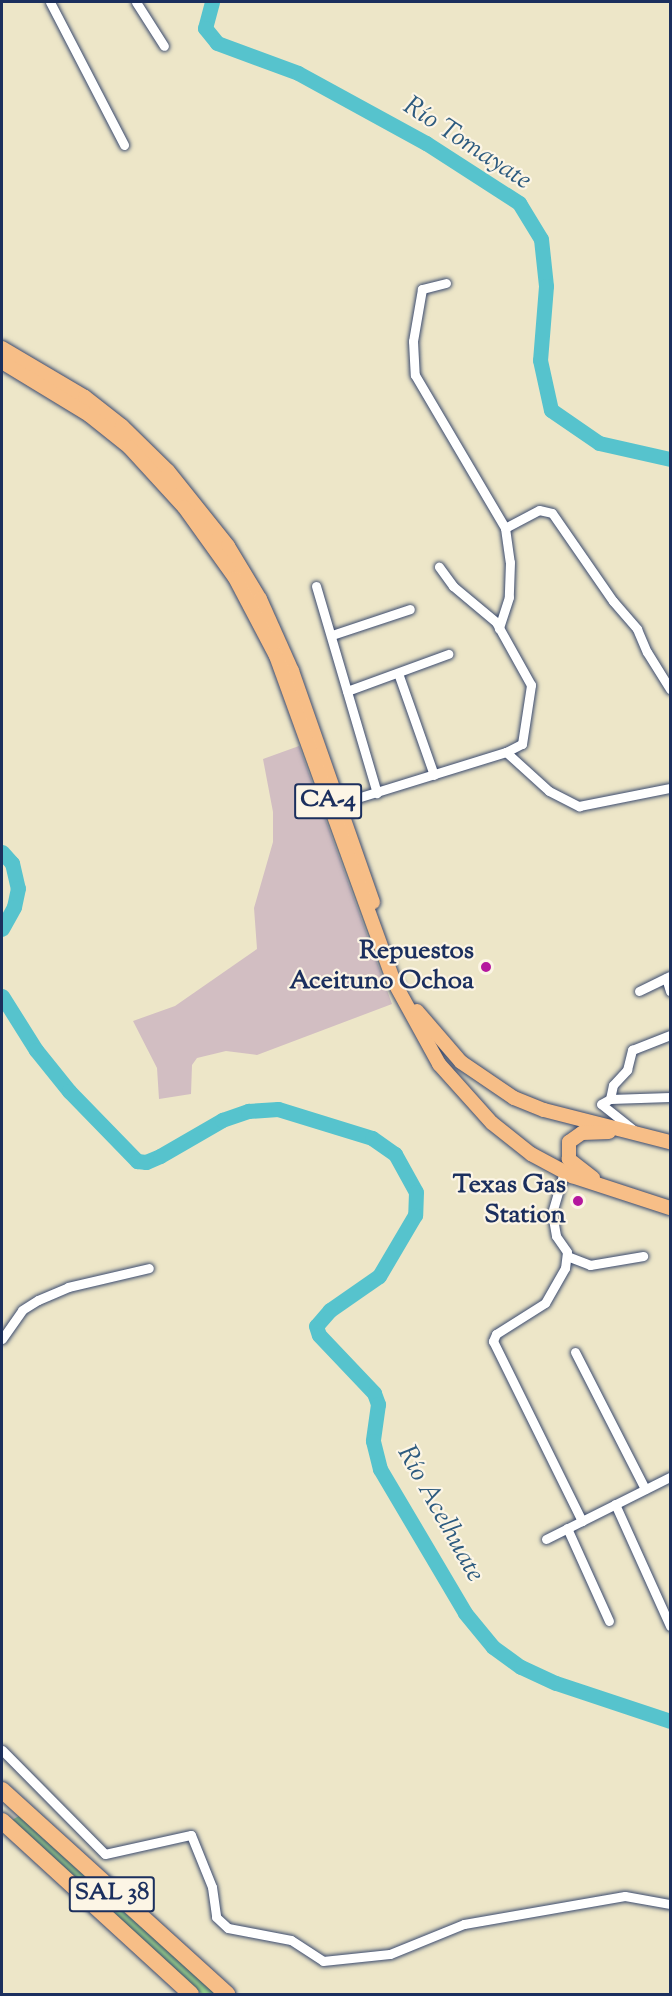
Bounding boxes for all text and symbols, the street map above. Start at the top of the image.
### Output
water label: Río Tomayate [397,91,537,197]
road number: CA-4 [294,780,362,822]
place label: Repuestos Aceituno Ochoa [289,936,474,998]
marker: Repuestos Aceituno Ochoa [479,960,493,974]
place label: Texas Gas Station [453,1170,566,1232]
marker: Texas Gas Station [571,1194,585,1208]
water label: Río Acelhuate [389,1440,491,1588]
road number: SAL 38 [68,1873,156,1915]

